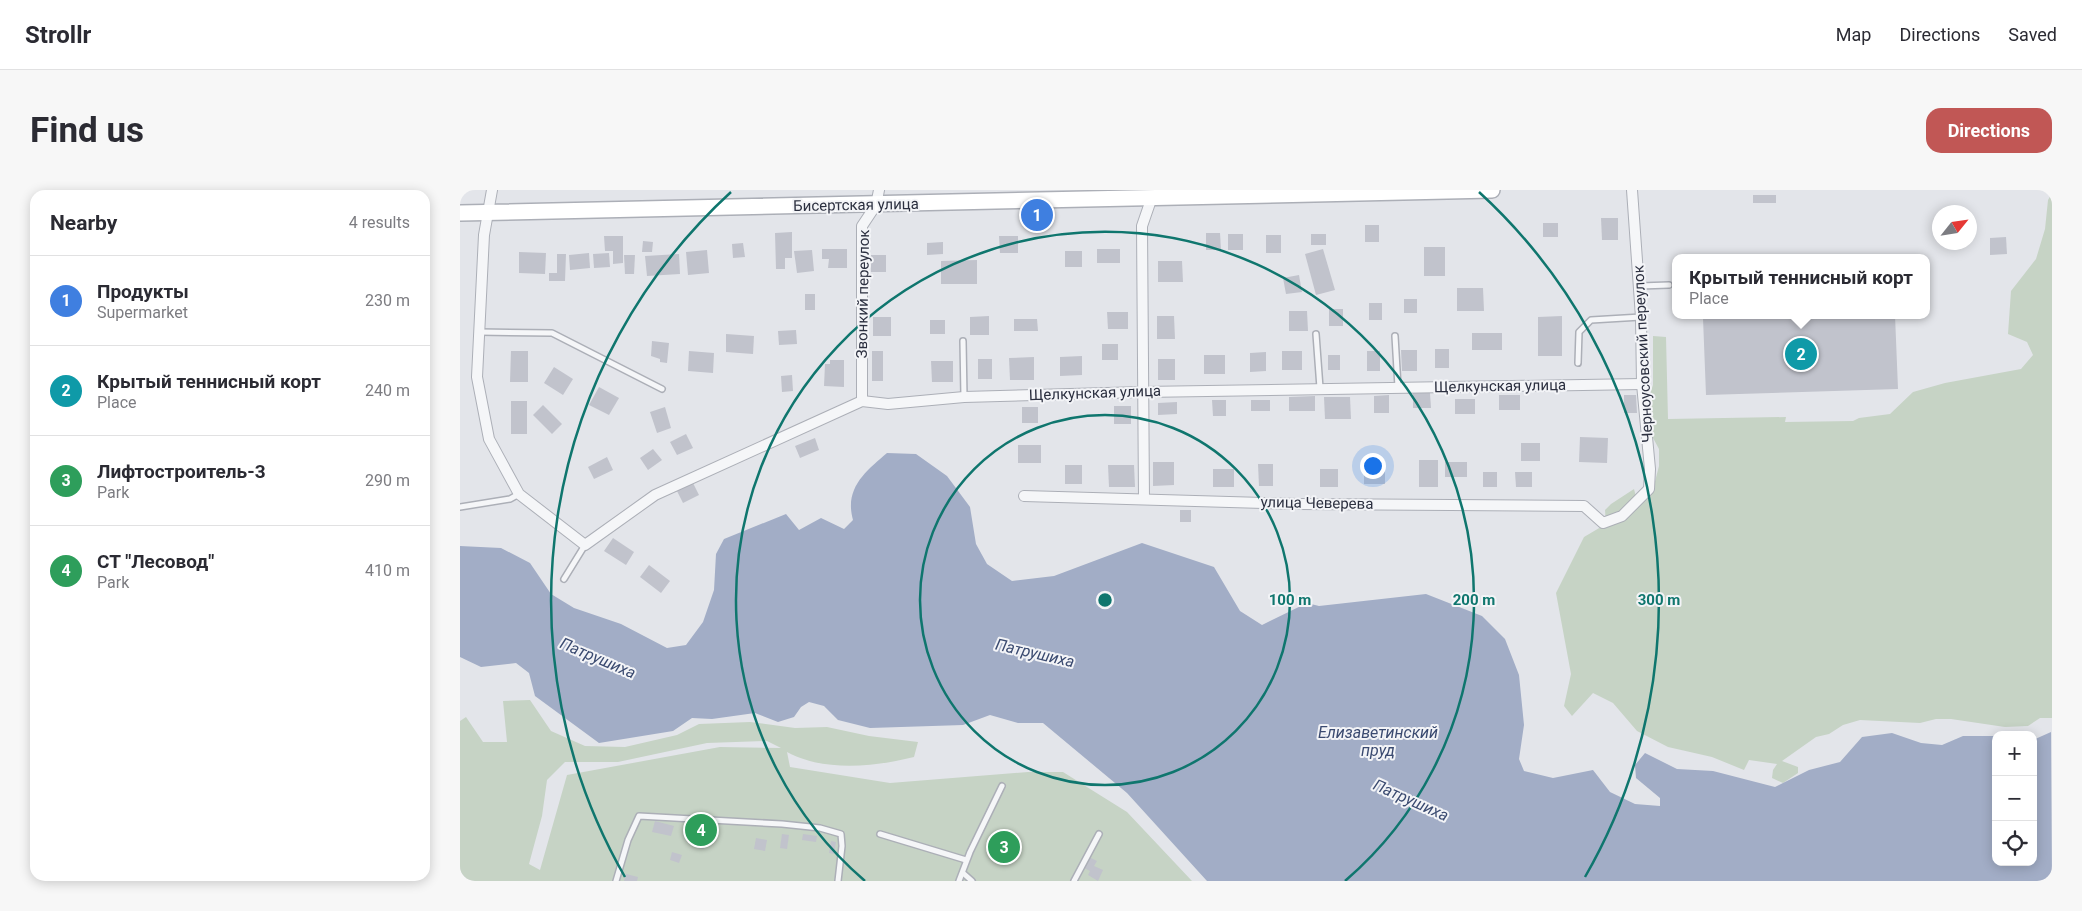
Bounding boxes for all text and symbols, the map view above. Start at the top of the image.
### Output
text: Strollr [25,21,91,49]
text: Map [1836,24,1871,45]
text: Directions [1899,24,1980,45]
text: Saved [2008,24,2057,45]
button: Directions [1926,108,2052,153]
text: Find us [30,110,144,151]
street label: Бисертская улица [793,195,919,215]
pin: 1 [1021,196,1053,234]
north arrow [1932,205,1977,250]
text: Nearby [50,211,117,235]
text: 4 results [349,213,410,232]
street label: Звонкий переулок [853,229,873,359]
popup [1672,254,1930,319]
street label: Черноусовский переулок [1629,265,1657,443]
text: Крытый теннисный корт [1689,266,1913,289]
text: Продукты [97,280,189,303]
text: Place [1689,289,1729,308]
text: 1 [61,291,71,310]
text: 230 m [365,291,410,310]
text: Supermarket [97,303,188,322]
pin: 2 [1785,335,1817,373]
text: Крытый теннисный корт [97,370,321,393]
street label: Щелкунская улица [1434,376,1566,396]
text: 2 [61,381,71,400]
text: 240 m [365,381,410,400]
street label: Щелкунская улица [1029,382,1161,404]
text: Place [97,393,137,412]
your location [1360,453,1386,479]
text: Лифтостроитель-3 [97,460,266,483]
text: 3 [61,471,71,490]
text: 290 m [365,471,410,490]
text: Park [97,483,129,502]
street label: улица Чеверева [1260,493,1374,513]
text: СТ "Лесовод" [97,550,214,573]
text: 4 [61,561,71,580]
text: 410 m [365,561,410,580]
text: Park [97,573,129,592]
centre of rings [1096,591,1114,609]
text: 100 m [1269,591,1311,609]
text: 200 m [1453,591,1495,609]
text: 300 m [1638,591,1680,609]
water label: Патрушиха [557,634,639,682]
water label: Патрушиха [994,635,1076,671]
water label: Елизаветинский пруд [1318,723,1438,760]
map controls [1992,731,2037,866]
button: + [1992,731,2037,776]
water label: Патрушиха [1370,775,1452,825]
button: − [1992,776,2037,821]
pin: 4 [685,811,717,849]
button: locate [1992,821,2037,866]
pin: 3 [988,828,1020,866]

